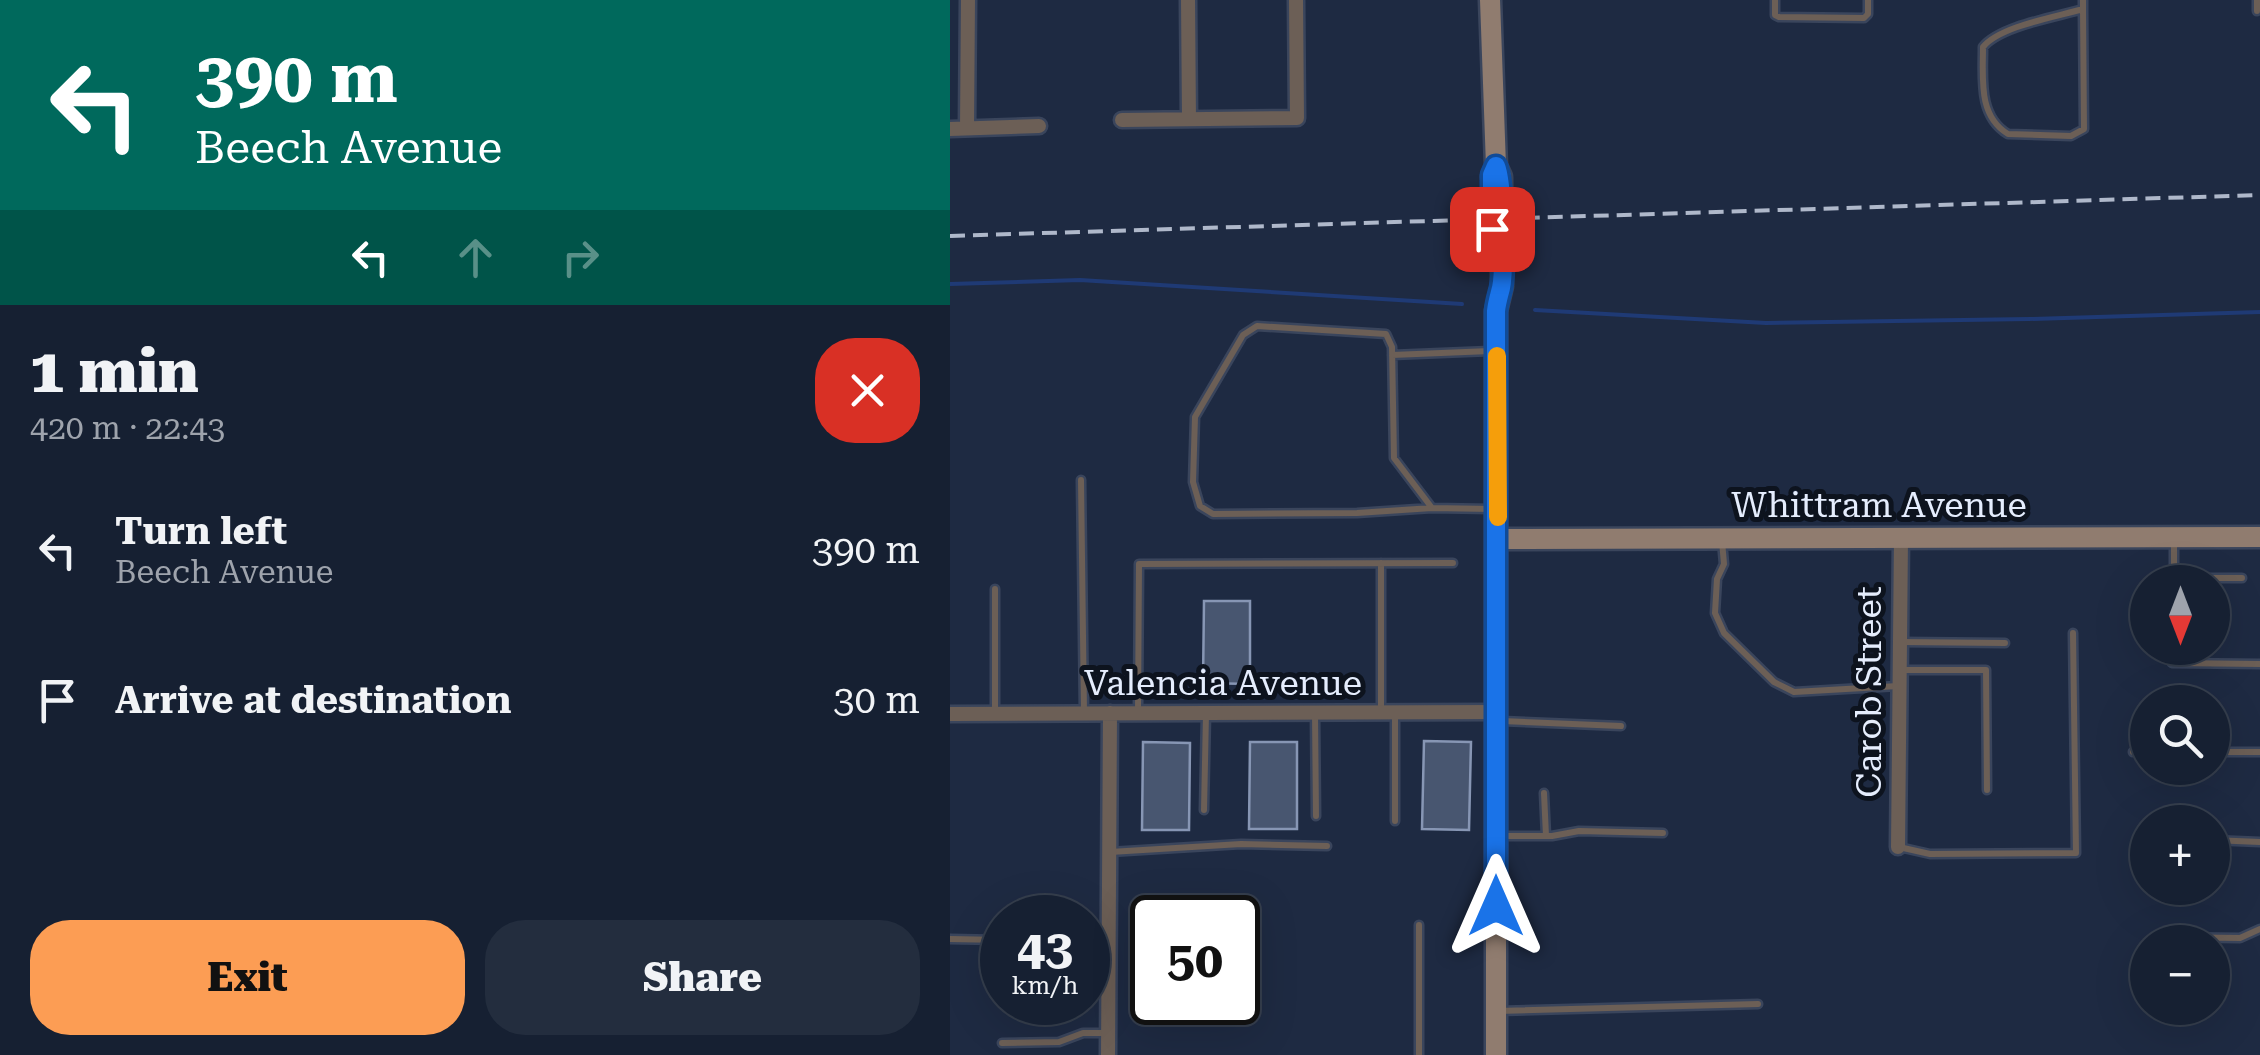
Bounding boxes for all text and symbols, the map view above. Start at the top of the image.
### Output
text: 390 m [195,37,398,119]
icon: left [30,40,160,170]
text: Beech Avenue [195,121,502,174]
pin [1450,187,1535,272]
icon: arrive [1465,202,1520,257]
icon: left [343,230,398,285]
icon: ahead [448,230,503,285]
icon: right [553,230,608,285]
text: 1 min [30,336,199,407]
button: close [815,338,920,443]
text: 420 m · 22:43 [30,409,225,447]
street label: Whittram Avenue [1731,485,2027,526]
text: Turn left [115,509,287,553]
icon: left [30,523,85,578]
text: 390 m [812,528,920,572]
text: Beech Avenue [115,553,333,591]
north arrow [2130,565,2230,665]
map controls [2130,565,2230,1025]
street label: Carob Street [1849,586,1890,798]
street label: Valencia Avenue [1084,663,1362,704]
icon: arrive [30,673,85,728]
text: Arrive at destination [115,678,511,722]
text: 30 m [833,678,920,722]
button: search [2130,685,2230,785]
button: + [2130,805,2230,905]
position arrow [1444,854,1548,958]
speed limit sign: 50 [1130,895,1260,1025]
text: 43 [1017,919,1073,977]
button: Exit [30,920,465,1035]
button: Share [485,920,920,1035]
button: − [2130,925,2230,1025]
text: km/h [1012,971,1078,1000]

